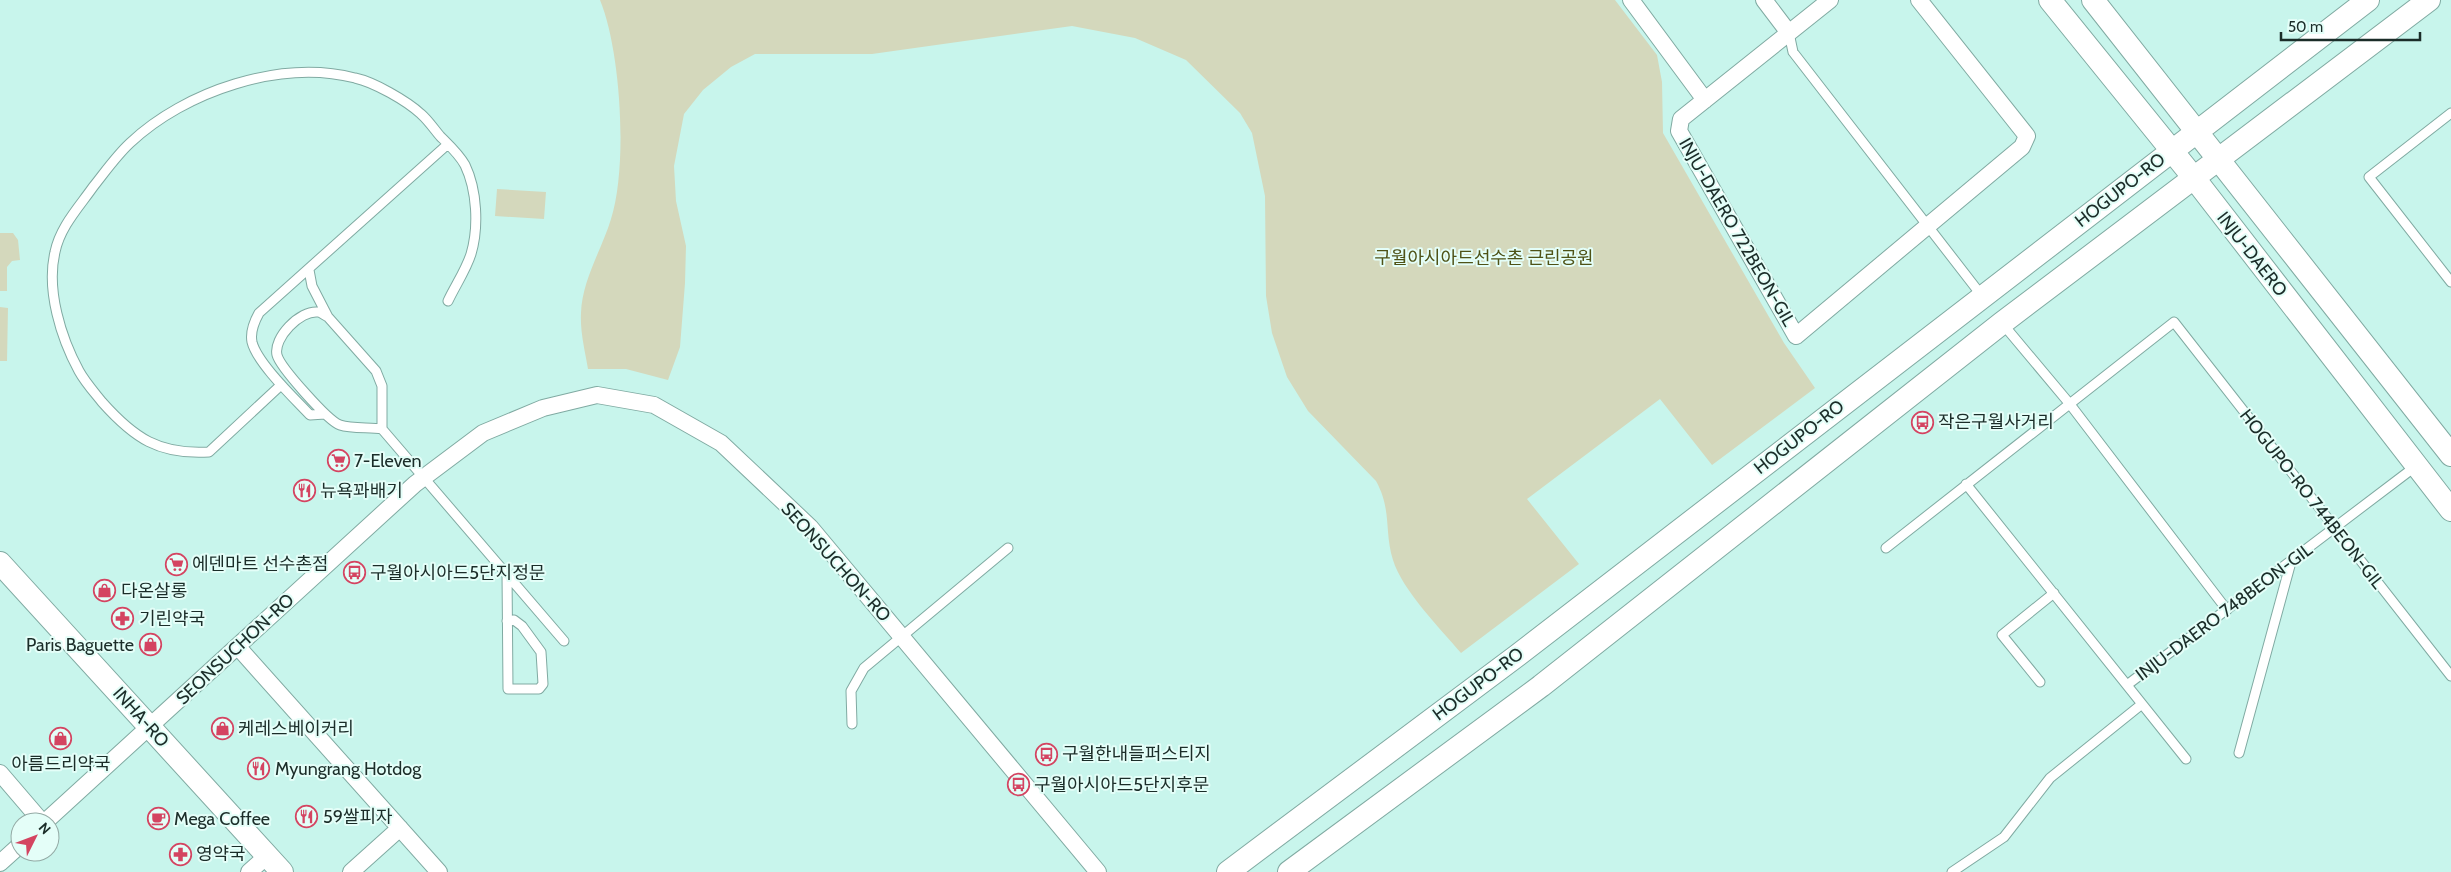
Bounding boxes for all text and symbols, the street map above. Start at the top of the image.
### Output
scale bar [2281,10,2420,42]
text: 50 m [2288,18,2323,36]
street label: INJU-DAERO 722BEON-GIL [1674,134,1800,330]
street label: HOGUPO-RO [2071,148,2170,232]
street label: INJU-DAERO [2212,207,2292,301]
park label: 구월아시아드선수촌 근린공원 [1374,247,1594,269]
street label: HOGUPO-RO [1750,395,1849,479]
street label: HOGUPO-RO 744BEON-GIL [2235,405,2389,593]
bus stop icon: 작은구월사거리 [1910,410,1934,434]
place label: 작은구월사거리 [1938,411,2054,433]
supermarket icon: 7-Eleven [326,449,350,473]
place label: 7-Eleven [354,450,422,472]
restaurant icon: 뉴욕꽈배기 [292,479,316,503]
place label: 뉴욕꽈배기 [320,480,403,502]
street label: SEONSUCHON-RO [777,498,895,626]
street label: INJU-DAERO 748BEON-GIL [2131,538,2317,686]
supermarket icon: 에덴마트 선수촌점 [164,552,188,576]
place label: 에덴마트 선수촌점 [192,553,329,575]
bus stop icon: 구월아시아드5단지정문 [342,561,366,585]
place label: 구월아시아드5단지정문 [370,562,545,584]
shop icon: 다온살롱 [93,579,117,603]
place label: 다온살롱 [121,580,187,602]
street label: SEONSUCHON-RO [172,589,299,709]
pharmacy icon: 기린약국 [111,607,135,631]
place label: 기린약국 [139,608,205,630]
shop icon: Paris Baguette [138,633,162,657]
place label: Paris Baguette [26,634,134,656]
street label: HOGUPO-RO [1428,643,1528,725]
street label: INHA-RO [108,682,174,752]
shop icon: 케레스베이커리 [210,717,234,741]
place label: 케레스베이커리 [238,718,354,740]
shop icon: 아름드리약국 [49,727,73,751]
bus stop icon: 구월한내들퍼스티지 [1034,742,1058,766]
place label: 구월한내들퍼스티지 [1062,743,1211,765]
place label: 아름드리약국 [11,753,111,775]
restaurant icon: Myungrang Hotdog [247,757,271,781]
place label: Myungrang Hotdog [275,758,422,780]
bus stop icon: 구월아시아드5단지후문 [1006,773,1030,797]
place label: 구월아시아드5단지후문 [1034,774,1209,796]
restaurant icon: 59쌀피자 [295,805,319,829]
place label: 59쌀피자 [323,806,393,828]
cafe icon: Mega Coffee [146,807,170,831]
place label: Mega Coffee [174,808,270,830]
north arrow [10,812,60,862]
text: N [35,819,55,838]
pharmacy icon: 영약국 [168,842,192,866]
place label: 영약국 [196,843,246,865]

